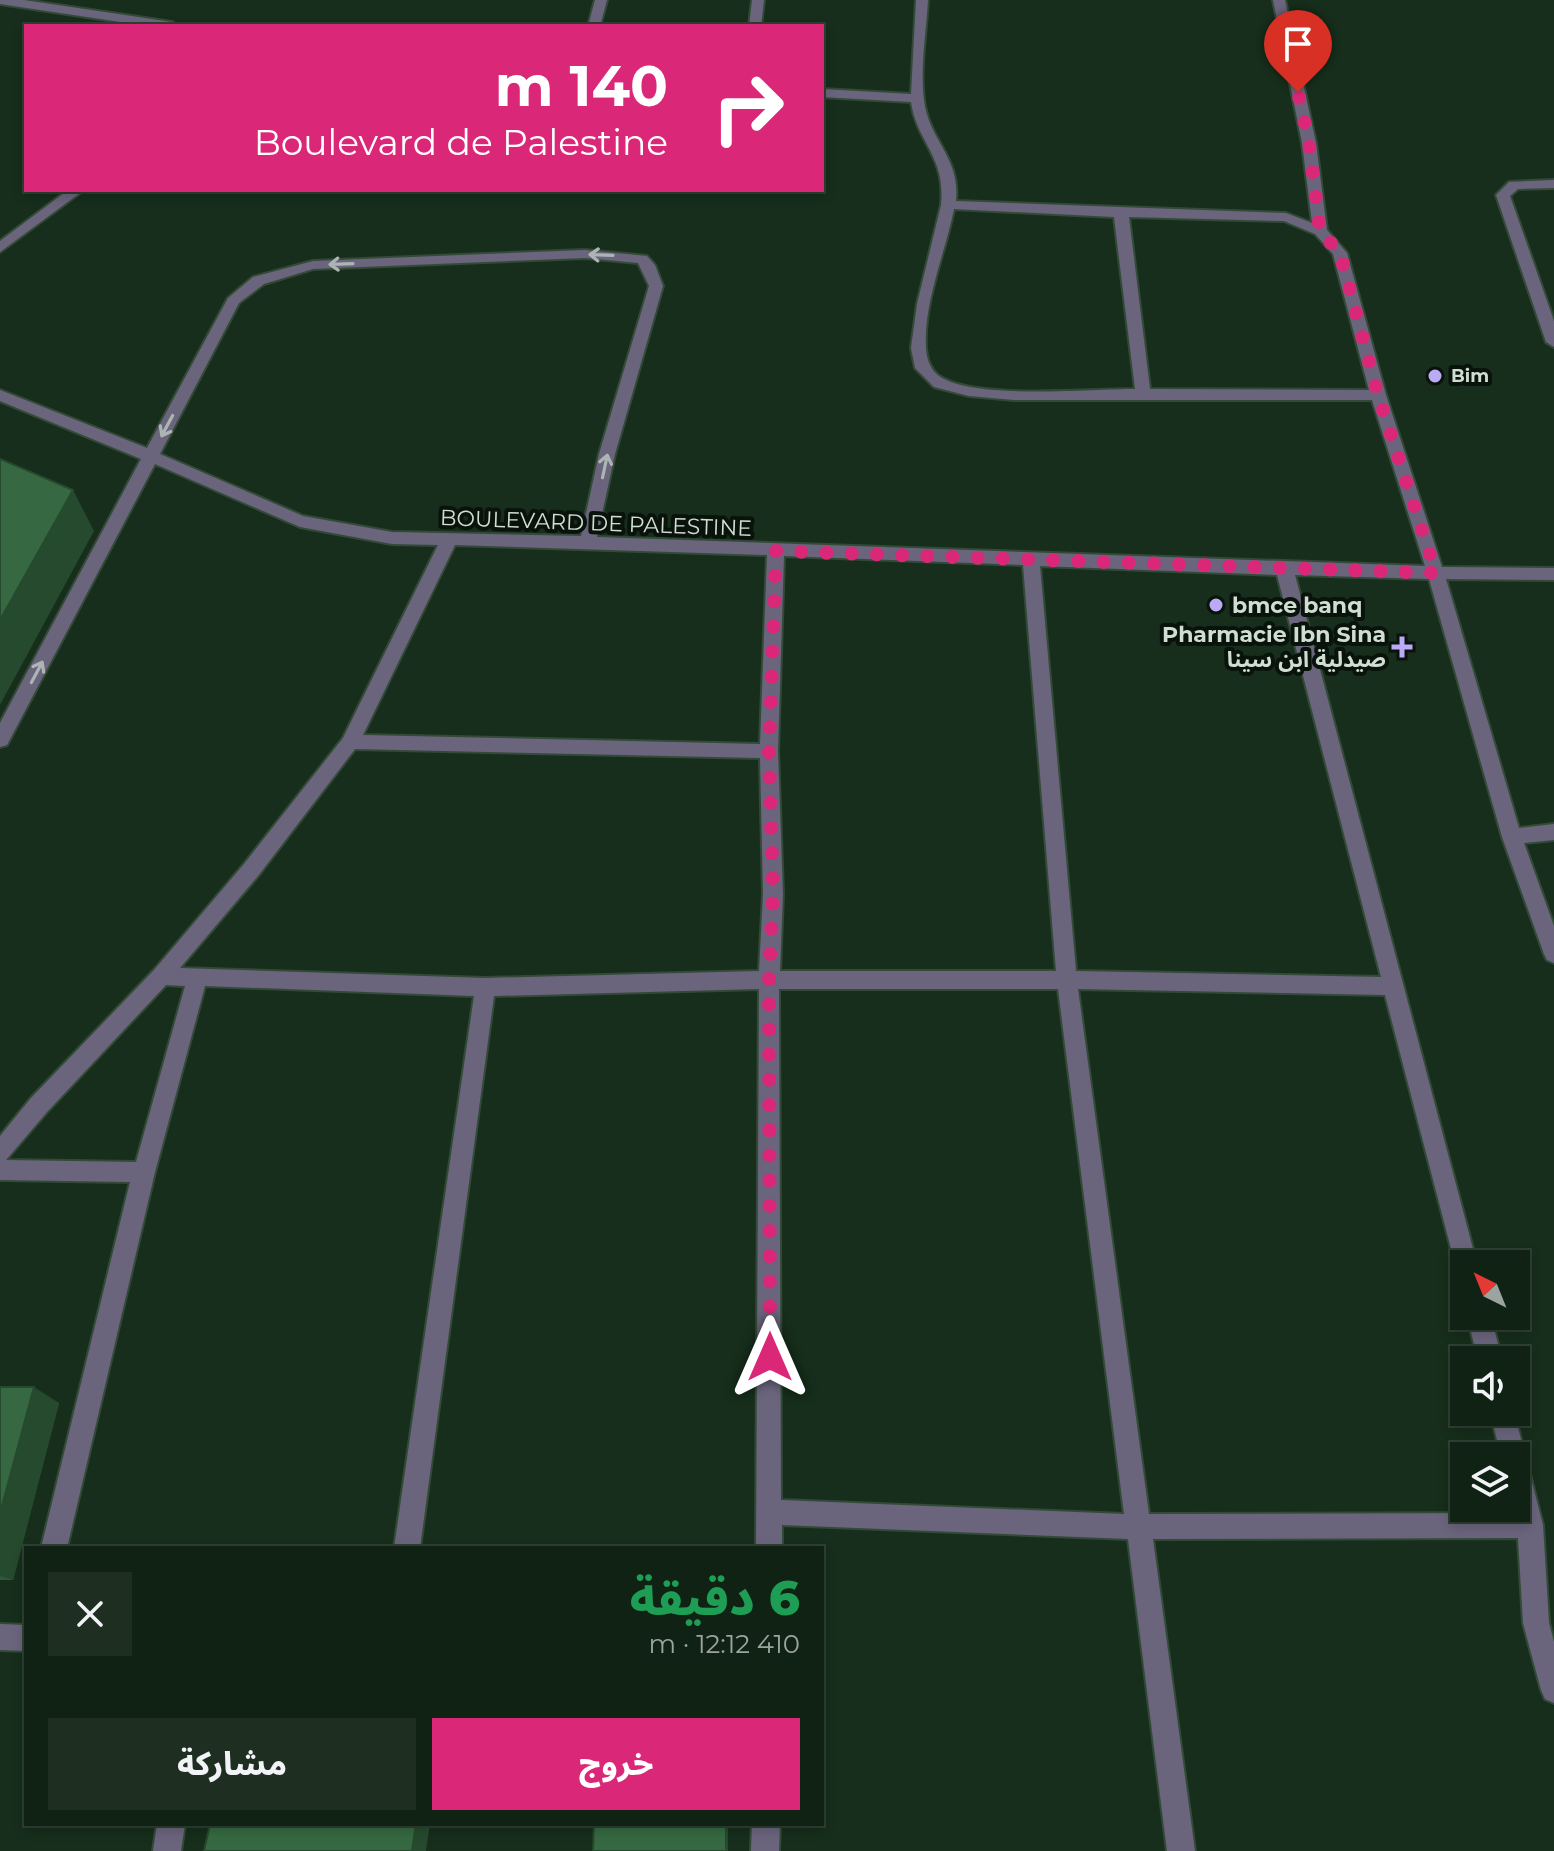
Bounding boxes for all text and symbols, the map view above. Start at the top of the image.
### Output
pin [1264,10,1332,92]
icon: arrive [1276,22,1320,66]
text: 140 m [495,52,668,120]
icon: right [696,56,800,160]
text: Boulevard de Palestine [254,120,668,164]
one-way arrow [588,247,615,262]
one-way arrow [328,256,355,271]
place label: Bim [1451,365,1489,387]
marker: Bim [1426,367,1444,385]
one-way arrow [159,414,175,437]
one-way arrow [598,454,613,480]
street label: BOULEVARD DE PALESTINE [440,504,752,542]
place label: bmce banq [1232,592,1362,619]
marker: bmce banq [1207,596,1225,614]
place label: Pharmacie Ibn Sina صيدلية ابن سينا [1162,621,1386,673]
marker: Pharmacie Ibn Sina صيدلية ابن سينا [1393,638,1411,656]
one-way arrow [30,660,45,684]
north arrow [1450,1250,1530,1330]
map controls [1450,1250,1530,1522]
position arrow [728,1315,812,1399]
button: sound [1450,1346,1530,1426]
button: layers [1450,1442,1530,1522]
text: 6 دقيقة [630,1569,800,1627]
button: close [48,1572,132,1656]
text: 410 m · 12:12 [648,1628,800,1660]
button: مشاركة [48,1718,416,1810]
button: خروج [432,1718,800,1810]

